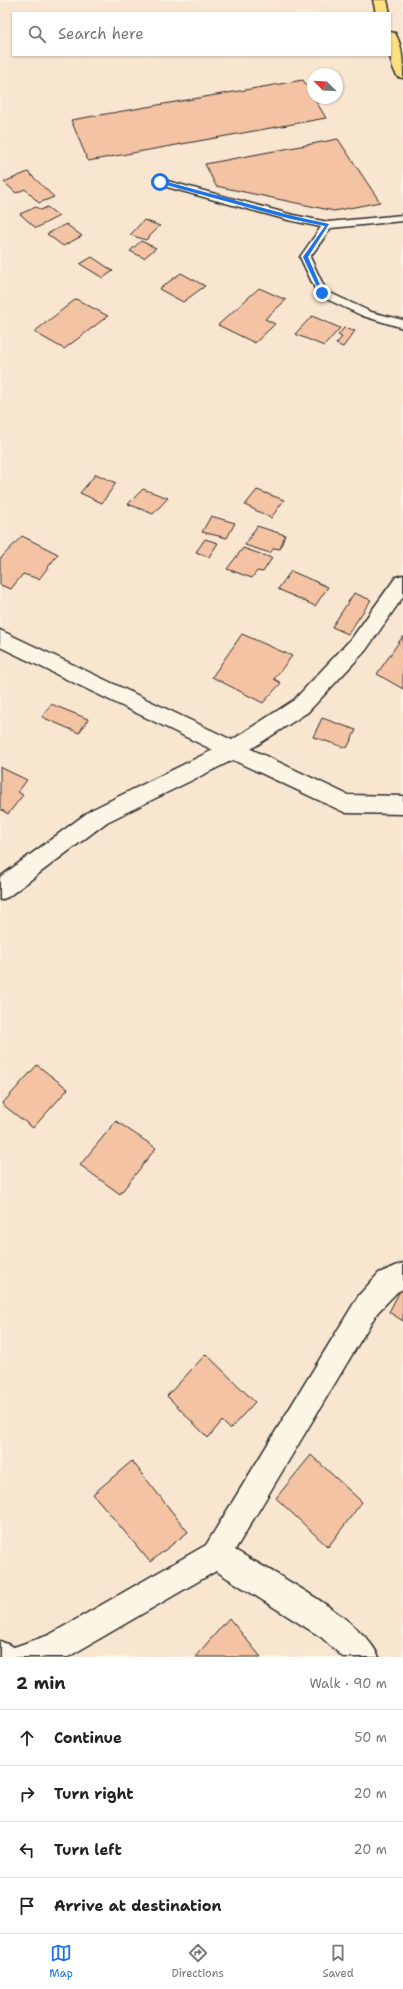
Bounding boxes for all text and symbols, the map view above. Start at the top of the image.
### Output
search box [12,12,391,56]
icon: search [26,23,48,45]
text: Search here [58,24,144,44]
north arrow [307,68,343,104]
route start [151,173,169,191]
route end [313,284,331,302]
text: 2 min [16,1672,66,1694]
text: Walk · 90 m [309,1675,387,1692]
icon: ahead [16,1727,38,1749]
text: Continue [54,1728,122,1748]
text: 50 m [354,1729,387,1746]
icon: right [16,1783,38,1805]
text: Turn right [54,1784,134,1804]
text: 20 m [354,1785,387,1802]
icon: left [16,1839,38,1861]
text: Turn left [54,1840,122,1860]
text: 20 m [354,1841,387,1858]
icon: arrive [16,1895,38,1917]
text: Arrive at destination [54,1896,222,1916]
tab: Map [49,1942,73,1981]
tab: Directions [171,1942,224,1981]
tab: Saved [322,1942,354,1981]

